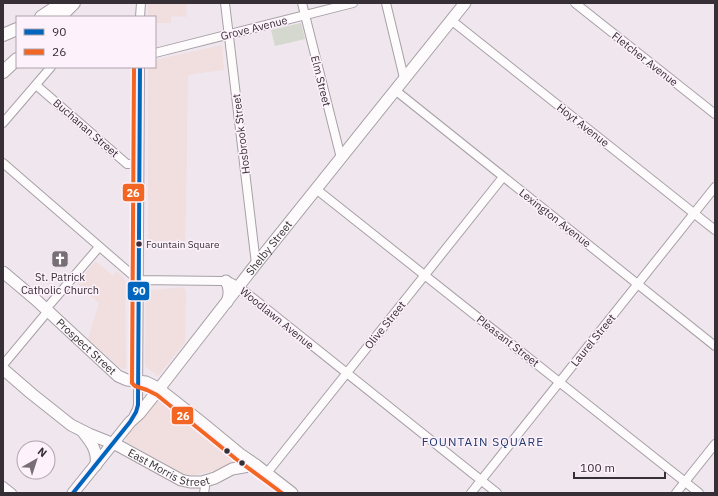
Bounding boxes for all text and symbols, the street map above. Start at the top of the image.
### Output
street label: Grove Avenue [219,13,289,43]
legend [16,16,156,68]
text: 90 [52,24,66,39]
street label: Fletcher Avenue [609,29,681,89]
text: 26 [52,44,66,59]
street label: Elm Street [308,54,334,108]
street label: Hosbrook Street [229,93,253,175]
street label: Buchanan Street [50,96,122,160]
street label: Hoyt Avenue [554,100,612,150]
line badge: 26 [122,183,145,202]
text: 26 [126,186,140,200]
street label: Lexington Avenue [516,186,594,250]
street label: Shelby Street [243,217,295,278]
place label: Fountain Square [146,238,220,251]
marker: Fountain Square [134,239,144,249]
church icon: St. Patrick Catholic Church [50,249,70,269]
place label: St. Patrick Catholic Church [21,270,99,297]
line badge: 90 [127,281,150,301]
text: 90 [132,284,146,298]
street label: Woodlawn Avenue [237,284,317,352]
street label: Olive Street [361,298,409,352]
street label: Laurel Street [568,311,618,369]
street label: Pleasant Street [474,312,542,370]
street label: Prospect Street [54,315,119,378]
line badge: 26 [171,406,194,425]
text: 26 [176,409,190,423]
district label: FOUNTAIN SQUARE [422,434,544,449]
north arrow [16,440,56,480]
text: N [35,444,50,460]
street label: East Morris Street [126,445,211,489]
unlabelled marker [222,446,232,456]
scale bar [574,454,665,480]
unlabelled marker [237,458,247,468]
text: 100 m [580,460,615,475]

